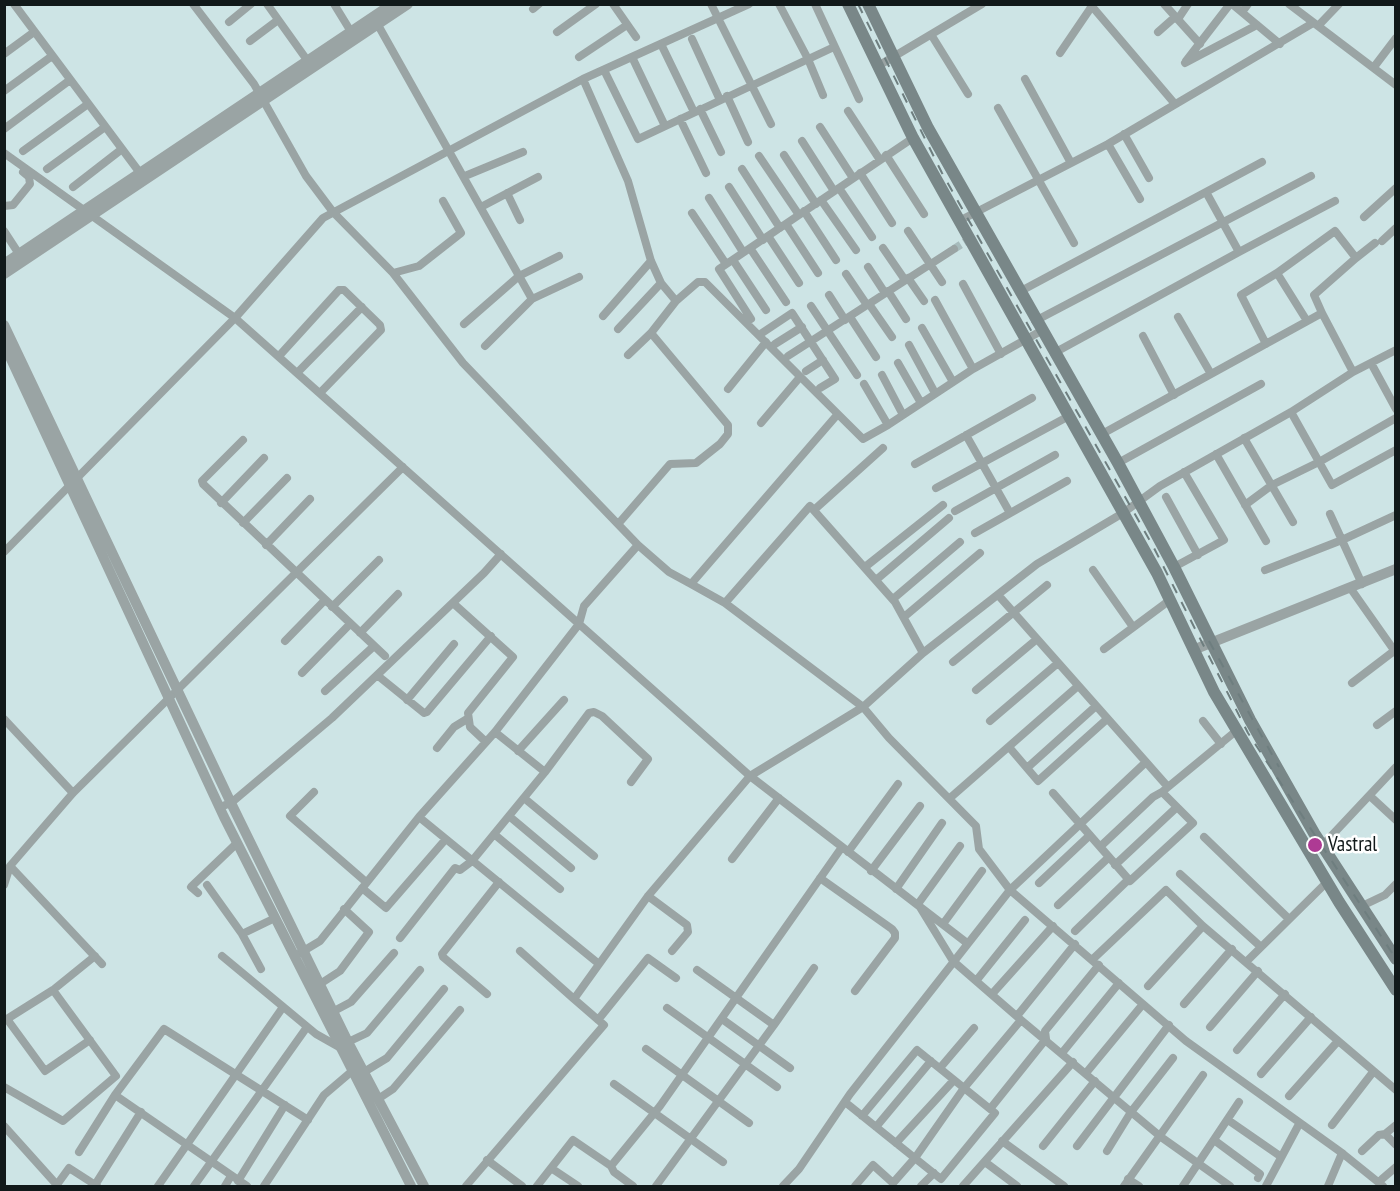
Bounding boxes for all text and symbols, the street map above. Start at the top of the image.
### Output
place label: Vastral [1328,832,1377,858]
marker: Vastral [1306,836,1324,854]

